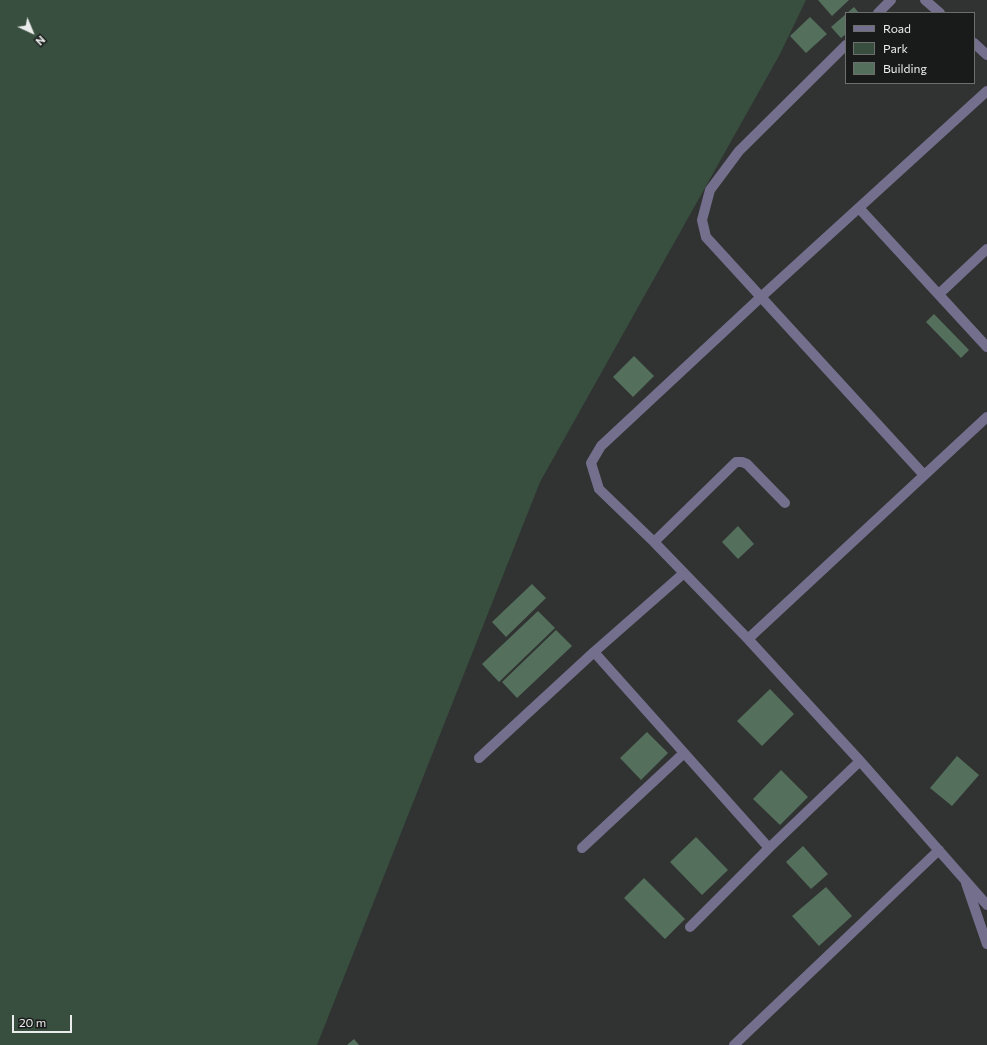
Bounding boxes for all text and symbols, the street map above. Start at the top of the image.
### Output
north arrow [12,12,52,52]
legend [845,12,975,84]
text: Road [883,21,911,35]
text: N [33,33,48,49]
text: Park [883,41,908,55]
text: Building [883,61,927,75]
scale bar [14,1007,74,1033]
text: 20 m [19,1015,46,1029]

